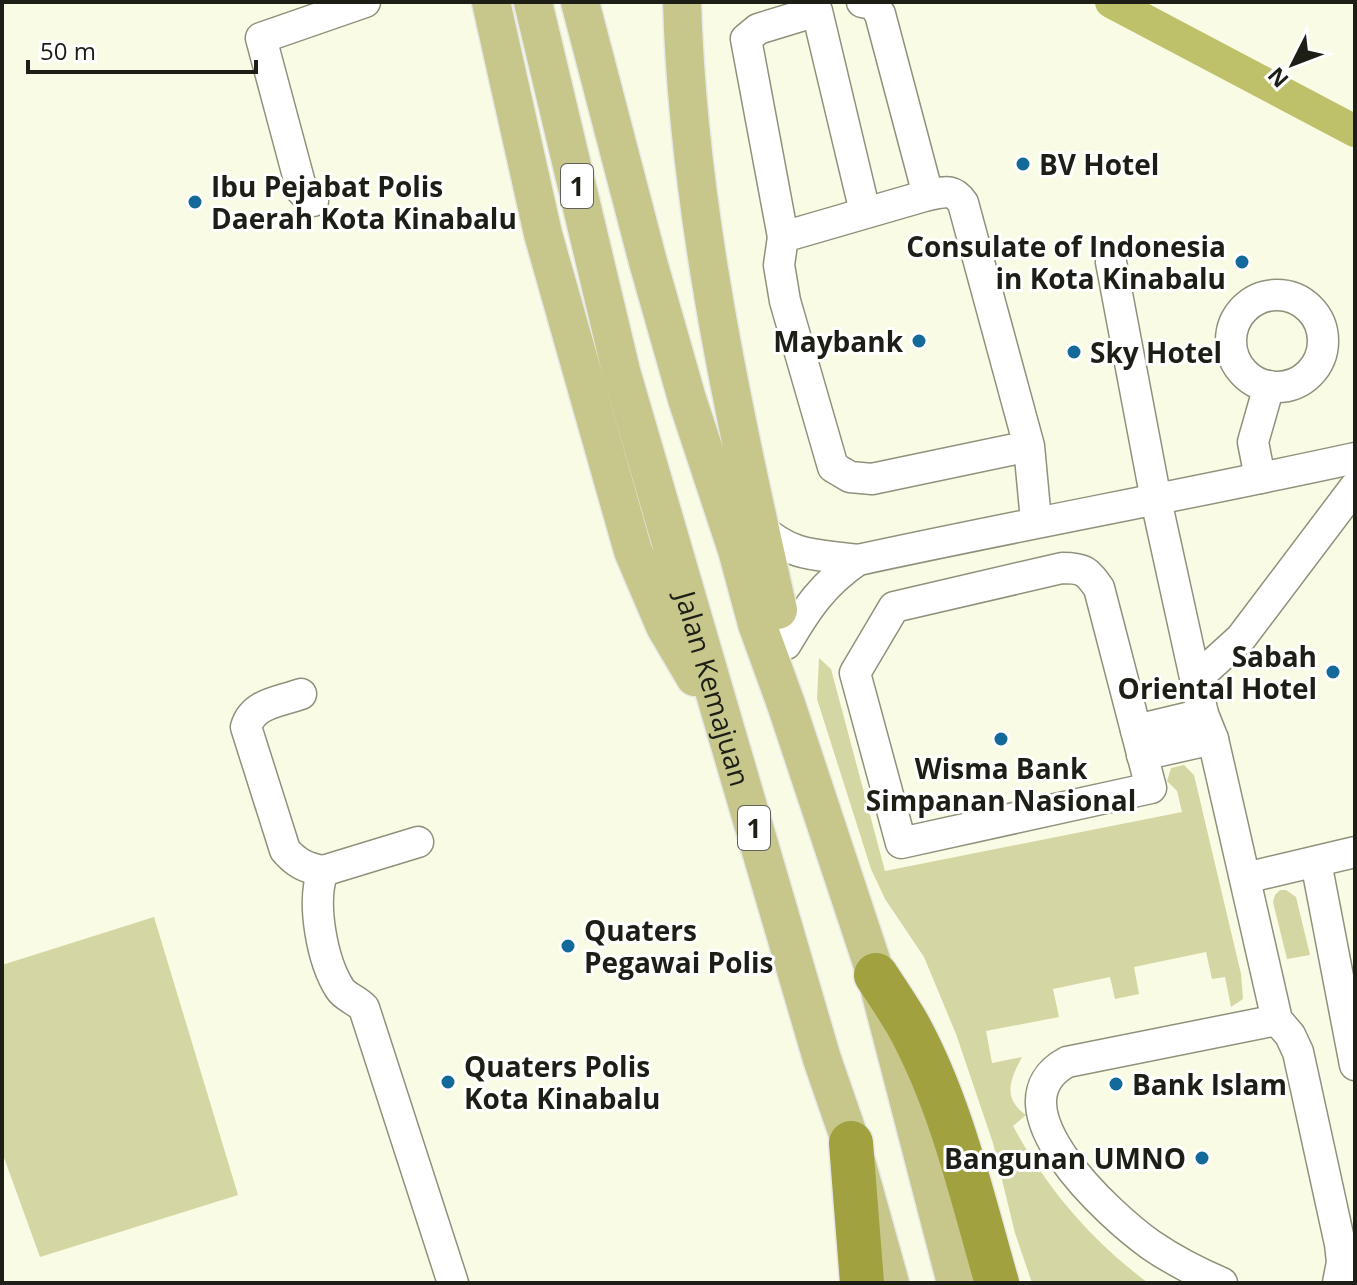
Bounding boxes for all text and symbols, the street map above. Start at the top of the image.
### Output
scale bar [28,24,256,74]
north arrow [1253,24,1333,104]
text: 50 m [40,34,96,67]
text: N [1260,61,1295,95]
place label: BV Hotel [1039,145,1159,183]
marker: BV Hotel [1014,155,1032,173]
road number: 1 [561,164,593,208]
place label: Ibu Pejabat Polis Daerah Kota Kinabalu [211,167,517,237]
marker: Ibu Pejabat Polis Daerah Kota Kinabalu [186,193,204,211]
place label: Consulate of Indonesia in Kota Kinabalu [906,227,1226,297]
marker: Consulate of Indonesia in Kota Kinabalu [1233,253,1251,271]
place label: Maybank [773,322,904,360]
marker: Maybank [910,332,928,350]
place label: Sky Hotel [1090,333,1222,371]
marker: Sky Hotel [1065,343,1083,361]
street label: Jalan Kemajuan [666,584,760,791]
place label: Sabah Oriental Hotel [1118,637,1317,707]
marker: Sabah Oriental Hotel [1324,663,1342,681]
marker: Wisma Bank Simpanan Nasional [992,730,1010,748]
place label: Wisma Bank Simpanan Nasional [866,749,1136,819]
road number: 1 [738,806,770,850]
place label: Quaters Pegawai Polis [584,911,773,981]
marker: Quaters Pegawai Polis [559,937,577,955]
place label: Quaters Polis Kota Kinabalu [464,1047,660,1117]
place label: Bank Islam [1132,1065,1287,1103]
marker: Quaters Polis Kota Kinabalu [439,1073,457,1091]
marker: Bank Islam [1107,1075,1125,1093]
place label: Bangunan UMNO [944,1139,1186,1177]
marker: Bangunan UMNO [1193,1149,1211,1167]

